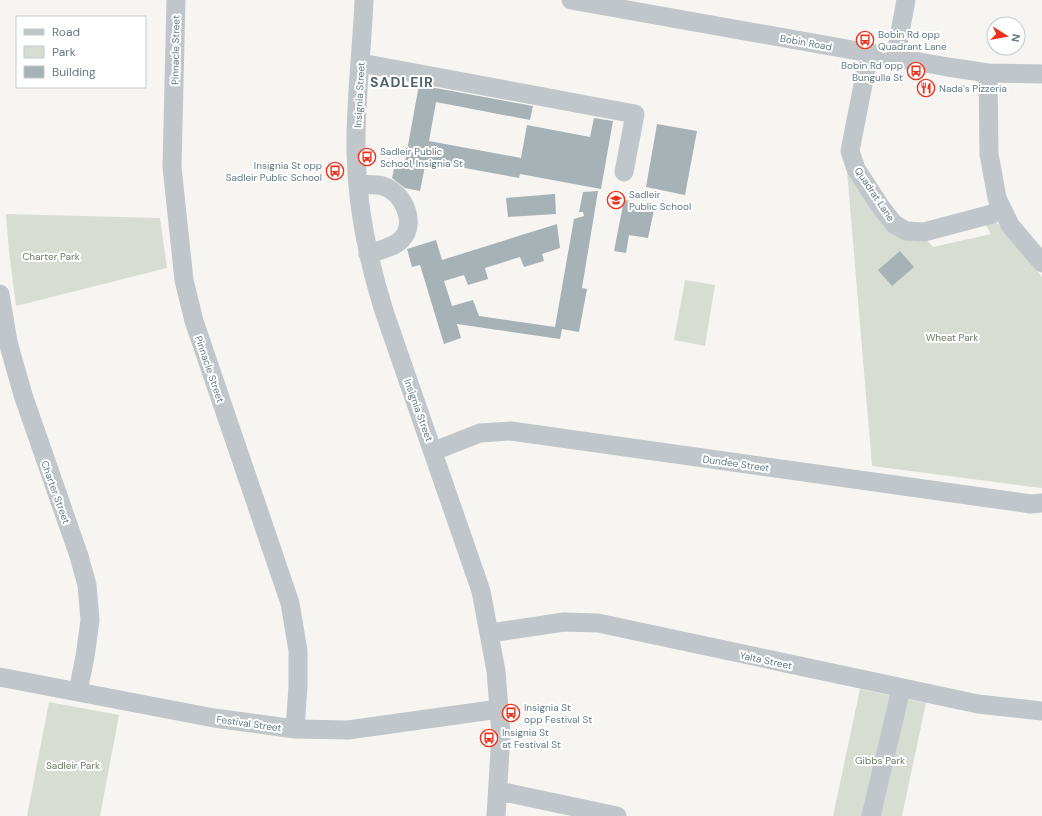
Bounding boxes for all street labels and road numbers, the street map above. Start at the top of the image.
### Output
street label: Pinnacle Street [168,15,183,85]
street label: Bobin Road [779,32,833,53]
street label: Insignia Street [351,62,368,128]
street label: Quadrat Lane [852,165,898,224]
street label: Pinnacle Street [192,334,227,404]
street label: Insignia Street [401,377,436,443]
street label: Dundee Street [702,452,770,475]
street label: Charter Street [38,459,73,526]
street label: Yalta Street [739,649,793,672]
street label: Festival Street [216,712,282,735]

